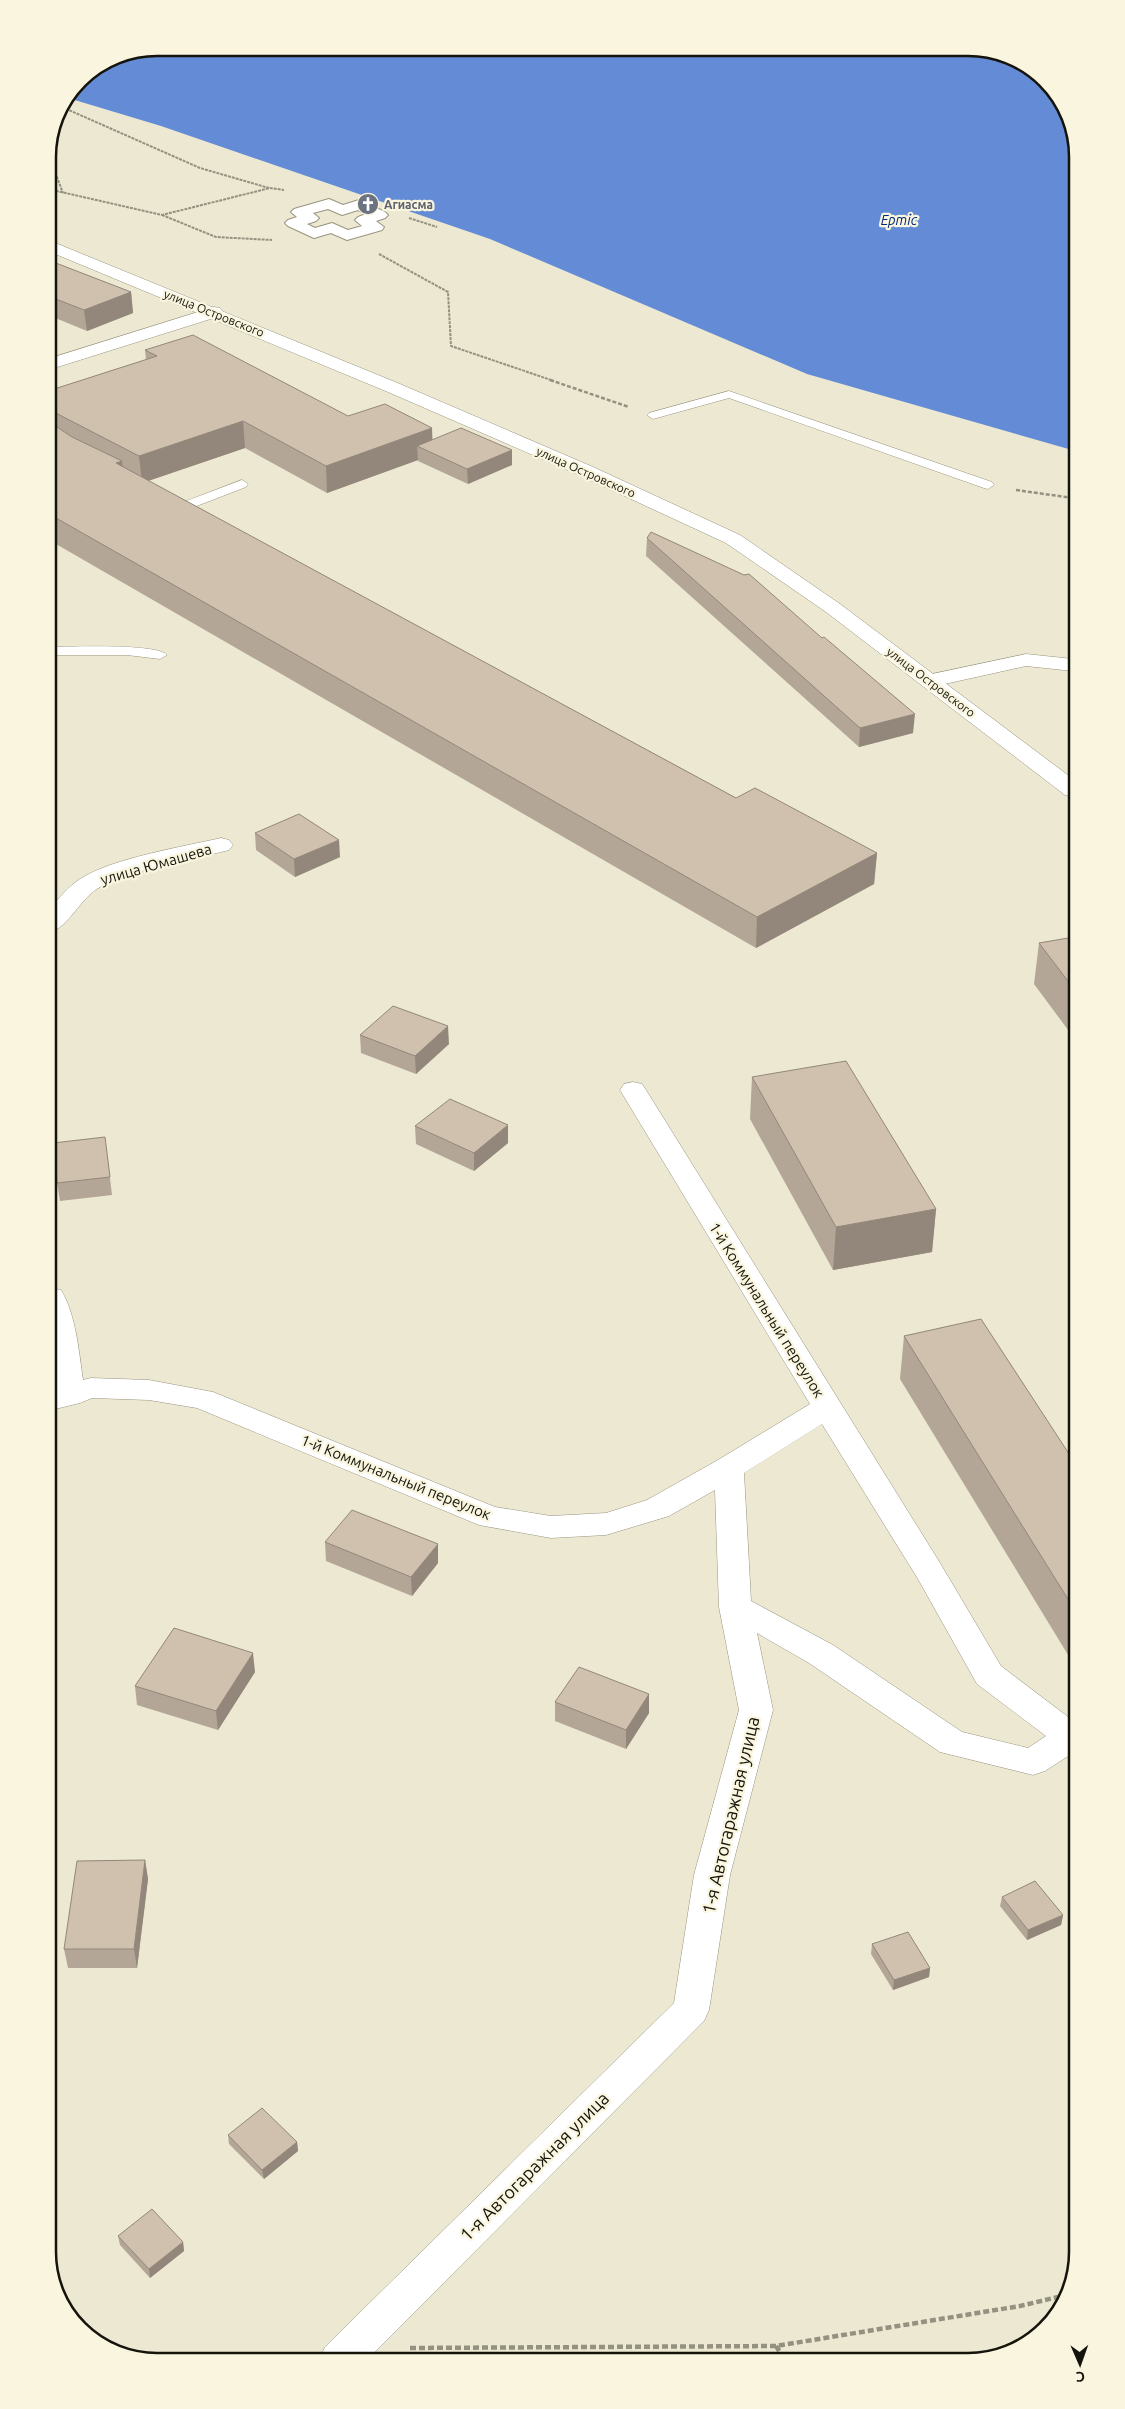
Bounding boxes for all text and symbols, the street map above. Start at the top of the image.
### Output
church icon: Агиасма [356,192,380,216]
place label: Агиасма [384,198,433,211]
water label: Ертіс [881,212,918,228]
street label: улица Островского [162,287,266,339]
street label: улица Островского [534,444,638,500]
street label: улица Островского [884,645,978,719]
street label: улица Юмашева [98,840,214,888]
street label: 1-й Коммунальный переулок [706,1219,828,1401]
street label: 1-й Коммунальный переулок [299,1431,494,1523]
street label: 1-я Автогаражная улица [698,1714,762,1916]
street label: 1-я Автогаражная улица [456,2088,612,2244]
north arrow [1055,2339,1105,2389]
text: С [1076,2369,1085,2385]

